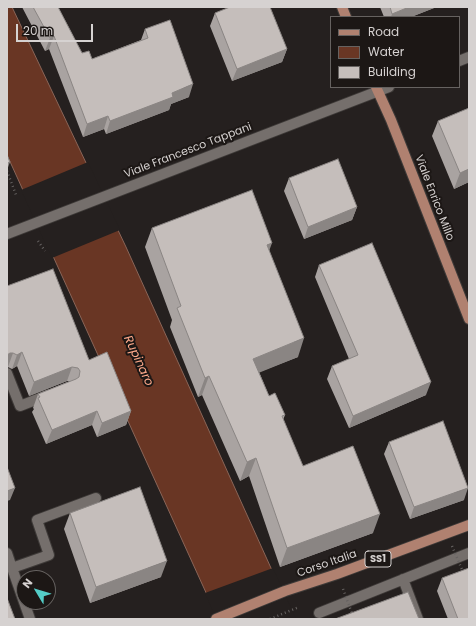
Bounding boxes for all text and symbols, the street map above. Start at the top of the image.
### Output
scale bar [18,16,95,42]
legend [330,16,460,88]
text: 20 m [23,22,53,39]
text: Road [368,23,399,40]
text: Water [368,43,404,60]
text: Building [368,63,416,80]
street label: Viale Francesco Tappani [122,121,254,181]
street label: Viale Enrico Millo [412,153,456,243]
water label: Rupinaro [120,333,156,389]
street label: Corso Italia [295,548,359,580]
road number: SS1 [365,551,391,567]
north arrow [16,570,56,610]
text: N [18,575,36,591]

